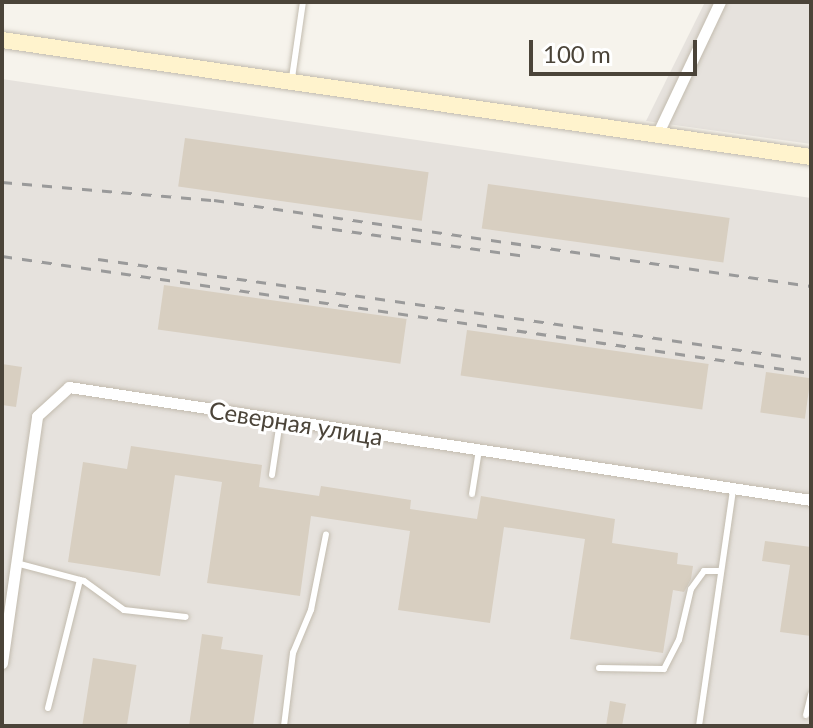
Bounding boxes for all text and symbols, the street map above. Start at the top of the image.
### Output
scale bar [533,24,701,74]
text: 100 m [543,39,611,68]
street label: Северная улица [207,395,385,451]

